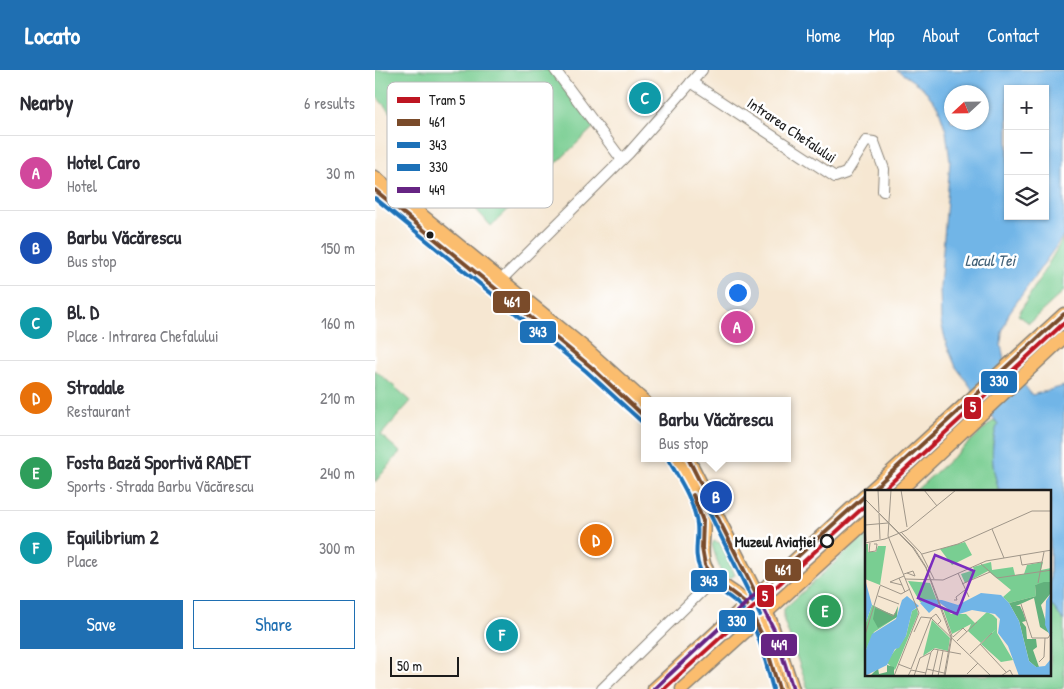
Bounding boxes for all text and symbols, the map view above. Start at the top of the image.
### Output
text: Locato [25,19,80,51]
text: Home [806,23,841,48]
text: Map [869,23,894,48]
text: About [922,23,959,48]
text: Contact [987,23,1039,48]
pin: C [629,79,661,117]
legend [387,82,553,208]
north arrow [944,85,989,130]
map controls [1004,85,1049,220]
button: + [1004,85,1049,130]
text: Nearby [20,88,73,117]
text: Tram 5 [429,90,465,109]
text: 6 results [304,92,355,114]
street label: Intrarea Chefalului [743,92,841,168]
text: 461 [429,112,445,131]
button: − [1004,130,1049,175]
text: 343 [429,135,447,154]
text: Hotel Caro [67,149,140,175]
text: 330 [429,157,448,176]
text: A [32,162,40,184]
text: 30 m [326,162,355,184]
text: Hotel [67,175,97,197]
button: layers [1004,175,1049,220]
text: 449 [429,180,445,199]
text: Barbu Văcărescu [67,224,181,250]
unlabelled marker [425,230,435,240]
text: B [32,237,40,259]
text: 150 m [321,237,355,259]
water label: Lacul Tei [965,249,1017,271]
text: Bus stop [67,250,116,272]
your location [725,280,751,306]
line badge: 461 [492,290,531,314]
text: 461 [504,292,520,311]
text: Bl. D [67,299,99,325]
pin: A [721,308,753,346]
text: C [32,312,40,334]
text: 160 m [321,312,355,334]
line badge: 343 [519,320,557,344]
text: 343 [529,322,548,341]
text: Place · Intrarea Chefalului [67,325,219,347]
line badge: 330 [980,370,1018,394]
text: 330 [990,371,1009,390]
text: Stradale [67,374,125,400]
text: D [32,387,40,409]
text: 210 m [320,387,355,409]
line badge: 5 [963,396,982,420]
popup [641,397,791,462]
text: 5 [970,397,976,416]
text: Restaurant [67,400,130,422]
text: Barbu Văcărescu [659,406,773,432]
text: Bus stop [659,432,708,454]
text: Fosta Bază Sportivă RADET [67,449,251,475]
text: E [32,462,40,484]
text: 240 m [320,462,355,484]
text: Sports · Strada Barbu Văcărescu [67,475,254,497]
pin: B [700,478,732,516]
inset map [865,490,1051,676]
pin: D [580,521,612,559]
text: Equilibrium 2 [67,524,159,550]
place label: Muzeul Aviației [735,531,816,552]
marker: Muzeul Aviației [820,534,834,548]
text: F [33,537,39,559]
text: 300 m [319,537,355,559]
text: Place [67,550,98,572]
line badge: 461 [764,558,802,582]
text: 461 [775,560,791,579]
line badge: 343 [690,569,728,593]
text: 343 [700,571,719,590]
line badge: 5 [756,584,775,608]
text: 5 [762,586,768,605]
pin: E [809,592,841,630]
button: Save [20,600,183,649]
button: Share [193,600,355,649]
line badge: 330 [718,609,756,633]
text: 330 [728,611,747,630]
pin: F [486,616,518,654]
line badge: 449 [760,633,798,657]
text: 449 [771,635,788,654]
scale bar [390,654,459,677]
text: 50 m [397,656,422,675]

